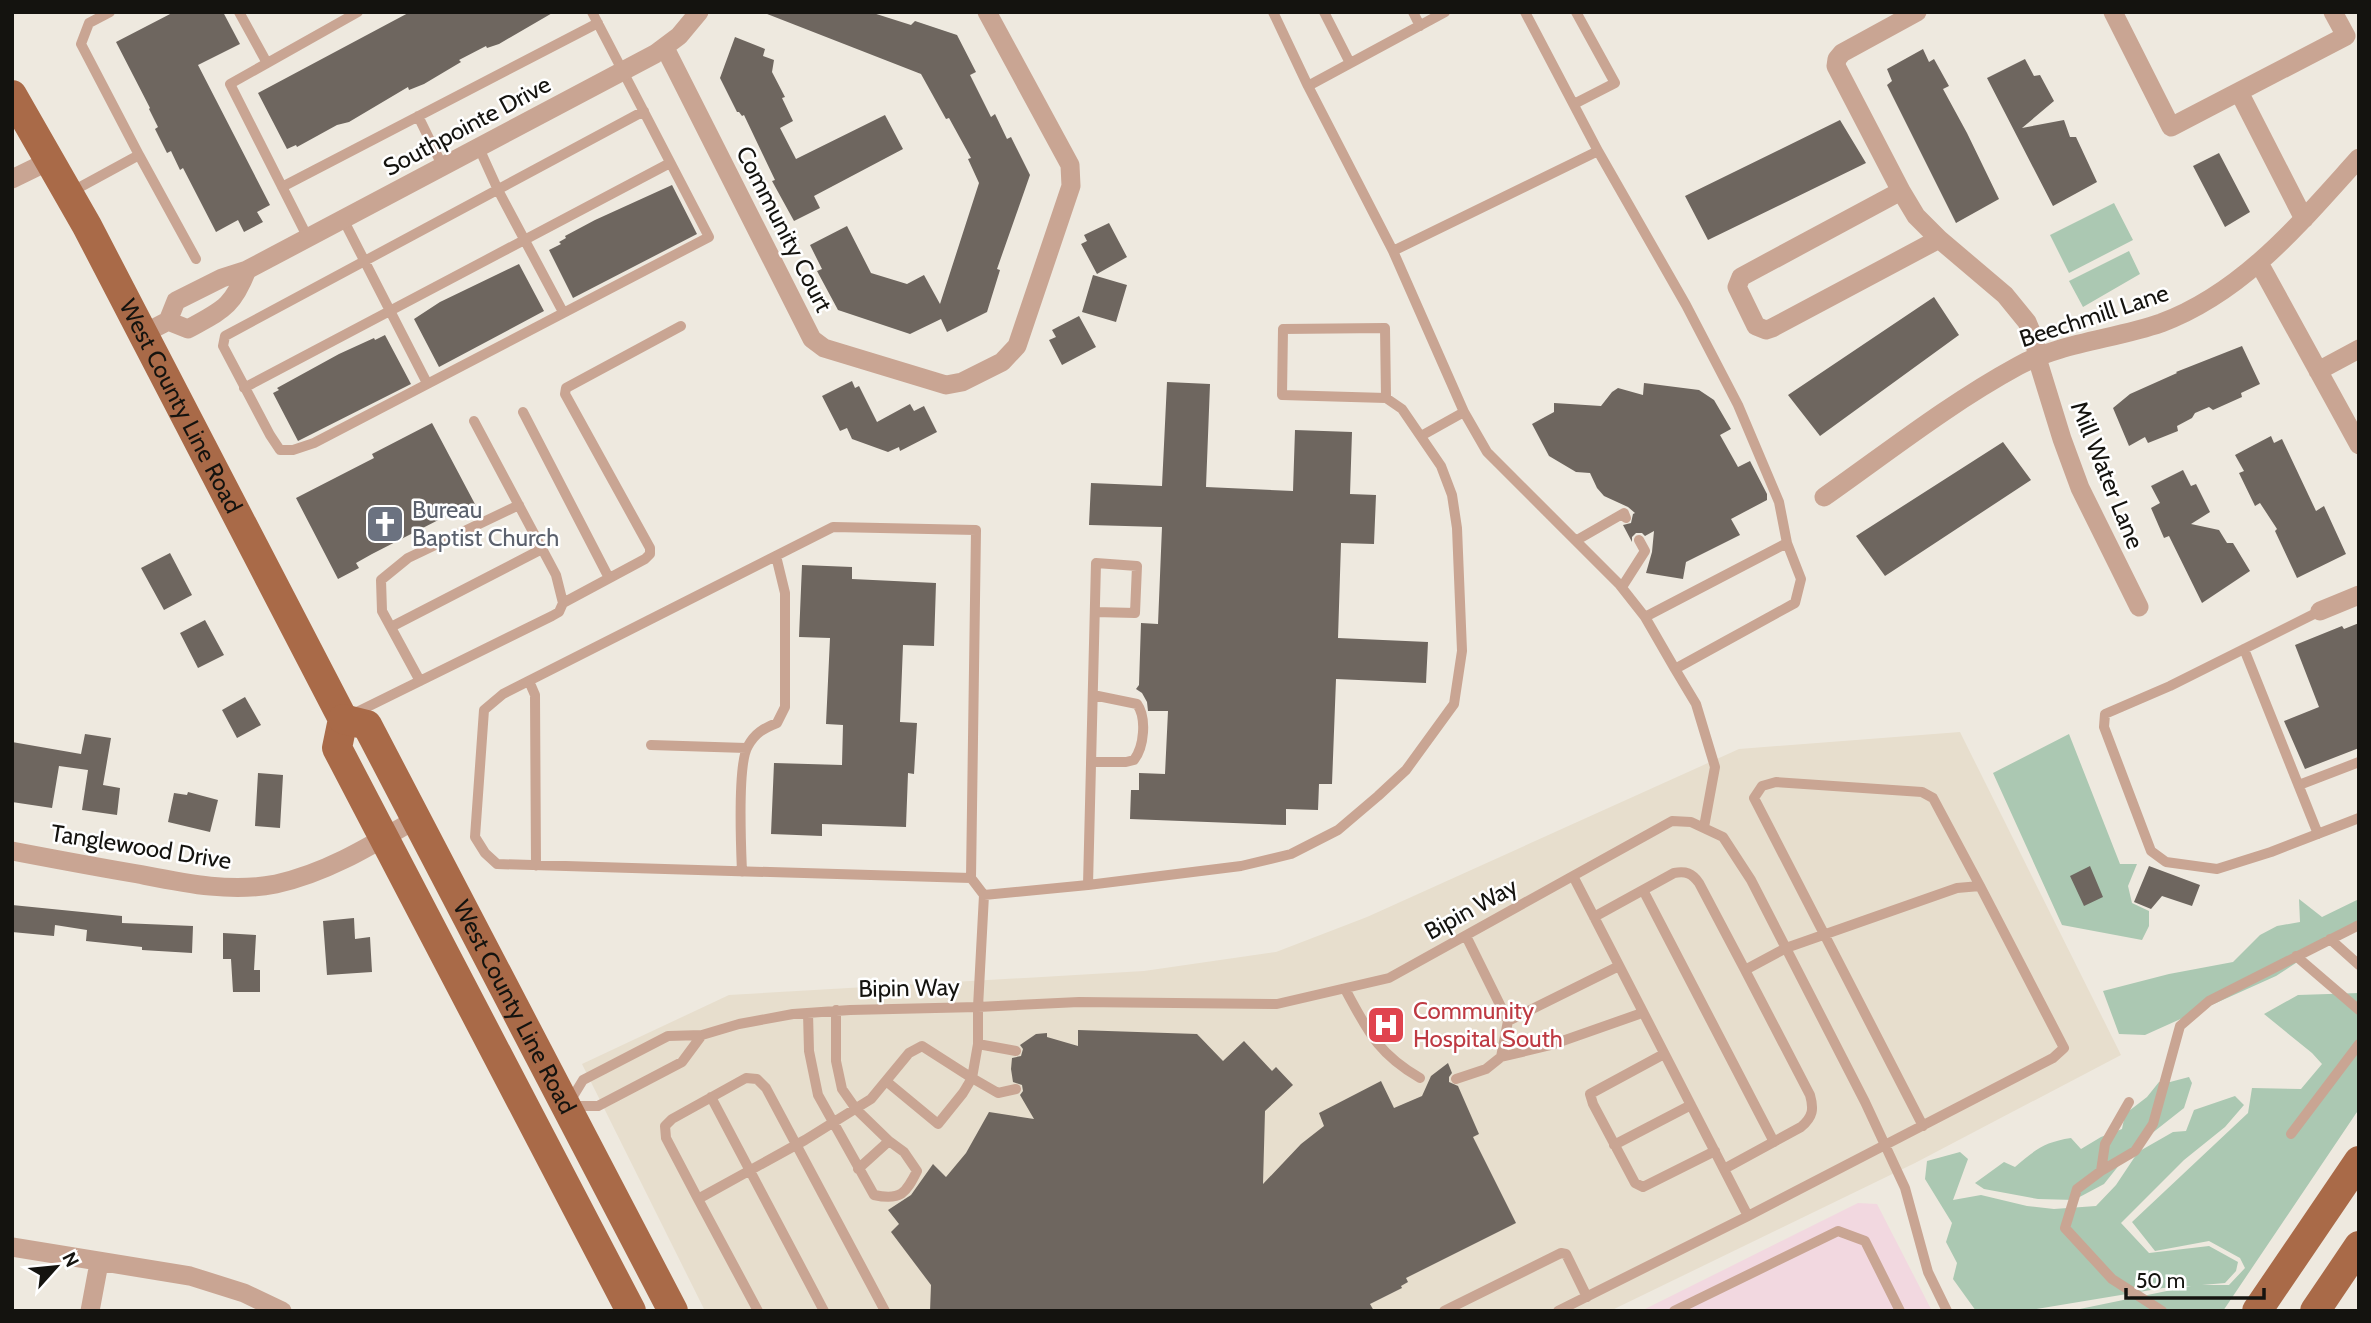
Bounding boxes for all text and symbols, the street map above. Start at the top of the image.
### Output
street label: Southpointe Drive [378,69,555,182]
street label: Community Court [730,141,839,317]
street label: Beechmill Lane [2016,278,2172,353]
street label: West County Line Road [114,294,248,518]
street label: Mill Water Lane [2065,397,2150,553]
place label: Bureau Baptist Church [412,495,559,552]
church icon: Bureau Baptist Church [364,503,406,545]
street label: Tanglewood Drive [49,818,233,875]
street label: Bipin Way [1419,871,1522,946]
street label: West County Line Road [447,895,582,1119]
street label: Bipin Way [858,972,960,1003]
place label: Community Hospital South [1413,996,1563,1053]
hospital icon: Community Hospital South [1365,1004,1407,1046]
north arrow [21,1232,91,1302]
text: N [57,1248,84,1271]
scale bar [2126,1256,2264,1300]
text: 50 m [2136,1268,2185,1293]

